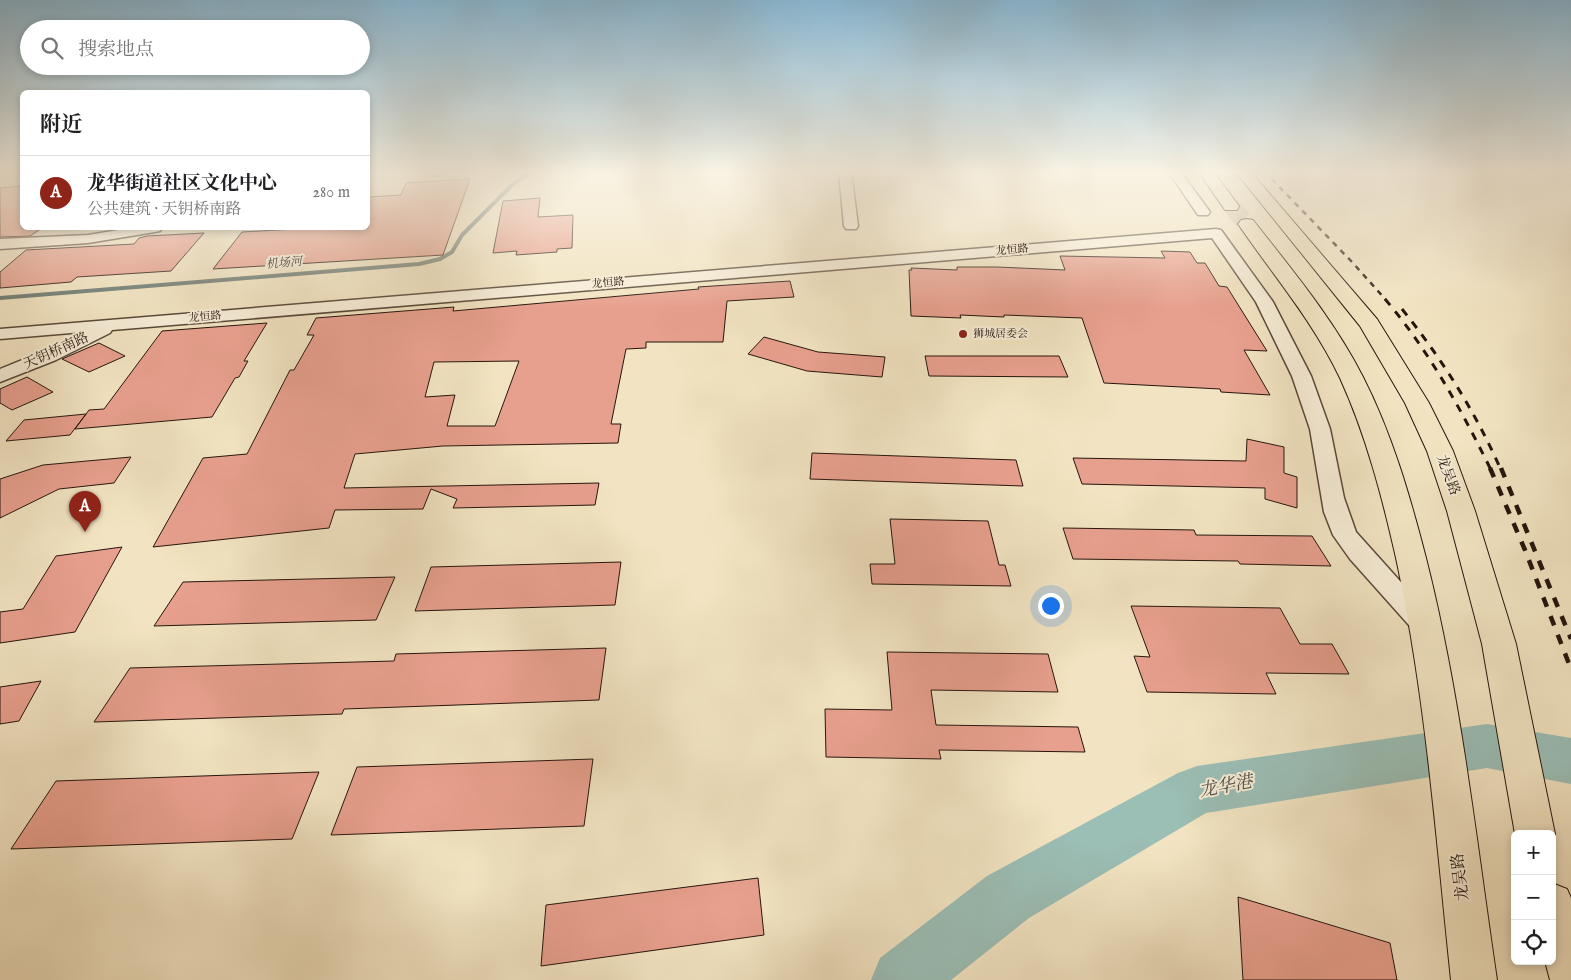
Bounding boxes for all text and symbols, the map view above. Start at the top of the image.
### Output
search box [20,20,370,75]
icon: search [38,34,66,62]
text: 搜索地点 [78,38,154,62]
text: 附近 [40,112,82,139]
text: 龙华街道社区文化中心 [87,172,277,196]
text: A [51,183,61,203]
text: 280 m [313,183,350,203]
text: 公共建筑 · 天钥桥南路 [87,200,242,220]
street label: 龙恒路 [995,242,1029,258]
water label: 机场河 [265,254,305,272]
street label: 龙恒路 [591,275,625,291]
street label: 龙恒路 [188,309,222,325]
place label: 狮城居委会 [973,327,1028,341]
marker: 狮城居委会 [957,328,969,340]
street label: 天钥桥南路 [20,329,92,373]
street label: 龙吴路 [1432,452,1464,498]
pin: A [69,491,101,532]
your location [1038,593,1064,619]
water label: 龙华港 [1197,770,1257,803]
map controls [1511,830,1556,965]
button: + [1511,830,1556,875]
street label: 龙吴路 [1448,852,1474,902]
button: − [1511,875,1556,920]
button: locate [1511,920,1556,965]

